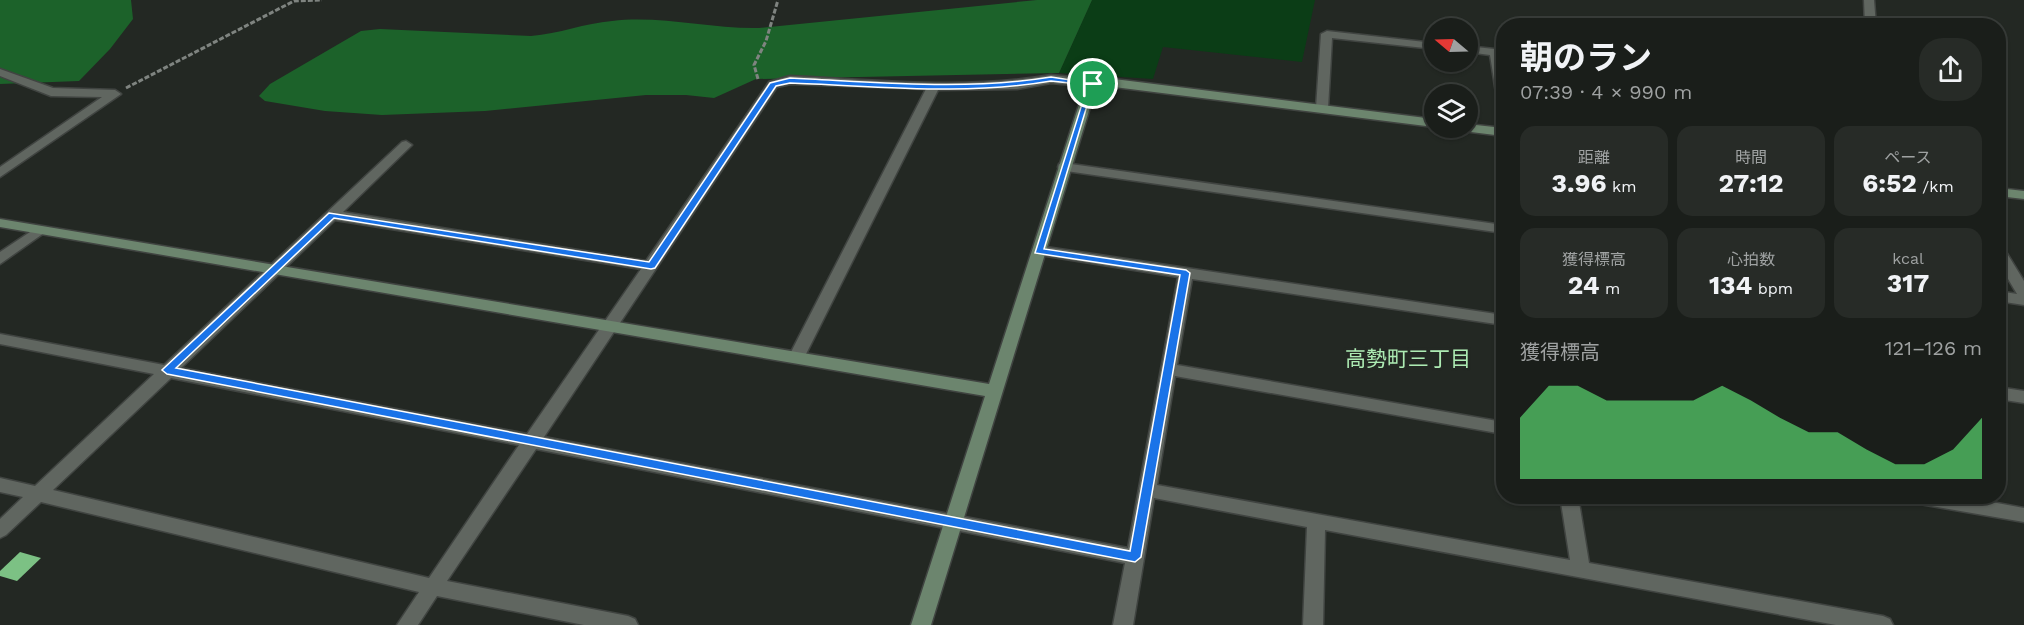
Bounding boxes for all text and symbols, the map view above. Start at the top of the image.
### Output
north arrow [1424,18,1478,72]
map controls [1424,18,1478,138]
text: 朝のラン [1520,38,1652,77]
button: share [1919,38,1982,101]
pin [1067,58,1118,109]
icon: arrive [1076,67,1109,100]
text: 07:39 · 4 × 990 m [1520,80,1692,104]
button: layers [1424,84,1478,138]
text: 距離 [1578,148,1610,167]
text: 時間 [1735,148,1767,167]
text: ペース [1884,148,1932,167]
text: 3.96 [1552,168,1607,198]
text: 27:12 [1719,168,1783,198]
text: 6:52 [1862,168,1917,198]
text: km [1607,177,1636,196]
text: /km [1917,177,1954,196]
text: kcal [1892,249,1924,268]
text: 獲得標高 [1562,250,1626,269]
text: 心拍数 [1727,250,1775,269]
text: 317 [1887,268,1929,298]
text: 24 [1568,270,1600,300]
text: 134 [1709,270,1752,300]
text: m [1600,279,1620,298]
text: bpm [1752,279,1793,298]
text: 121–126 m [1885,336,1982,360]
text: 獲得標高 [1520,340,1600,364]
district label: 高勢町三丁目 [1345,346,1471,371]

